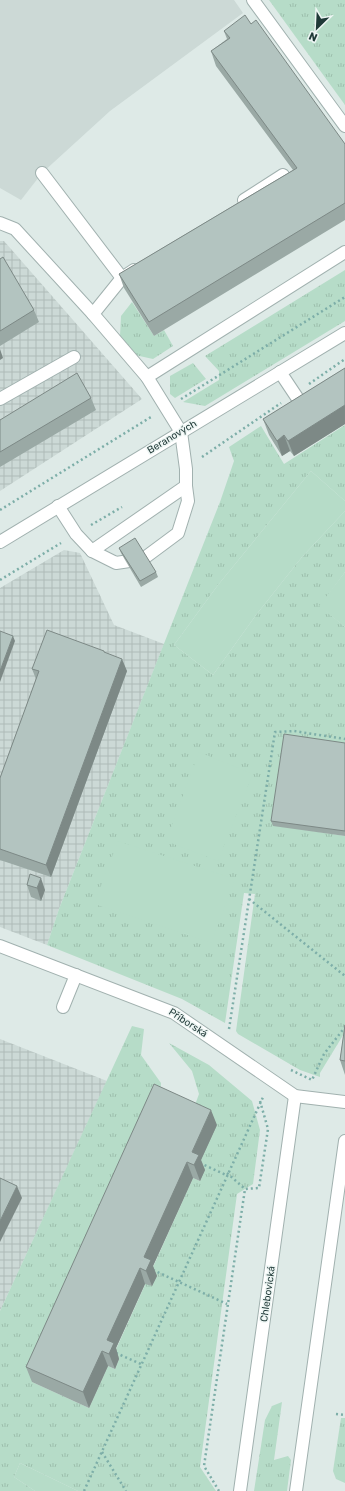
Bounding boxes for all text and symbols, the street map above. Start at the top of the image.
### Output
north arrow [297,8,337,48]
text: N [307,29,319,44]
street label: Beranových [145,418,199,456]
street label: Příborská [166,1006,210,1040]
street label: Chlebovická [258,1265,278,1323]

